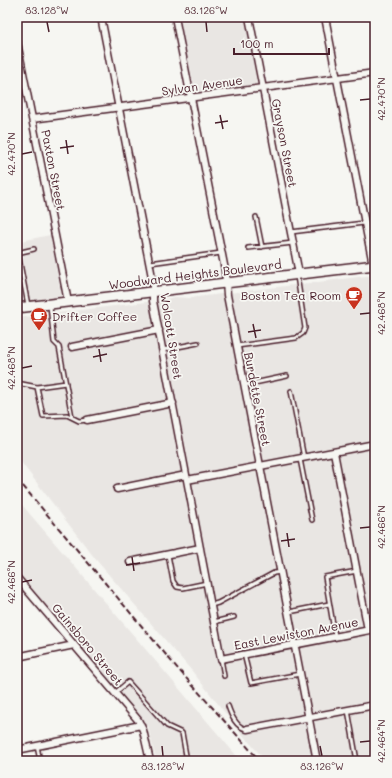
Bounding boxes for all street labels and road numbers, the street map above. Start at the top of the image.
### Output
street label: Sylvan Avenue [160,71,244,99]
street label: Grayson Street [269,97,301,189]
street label: Paxton Street [38,128,70,212]
street label: Woodward Heights Boulevard [108,255,283,293]
street label: Wolcott Street [157,292,187,380]
street label: Burdette Street [241,351,275,447]
street label: Gainsboro Street [49,600,127,688]
street label: East Lewiston Avenue [233,613,359,653]

